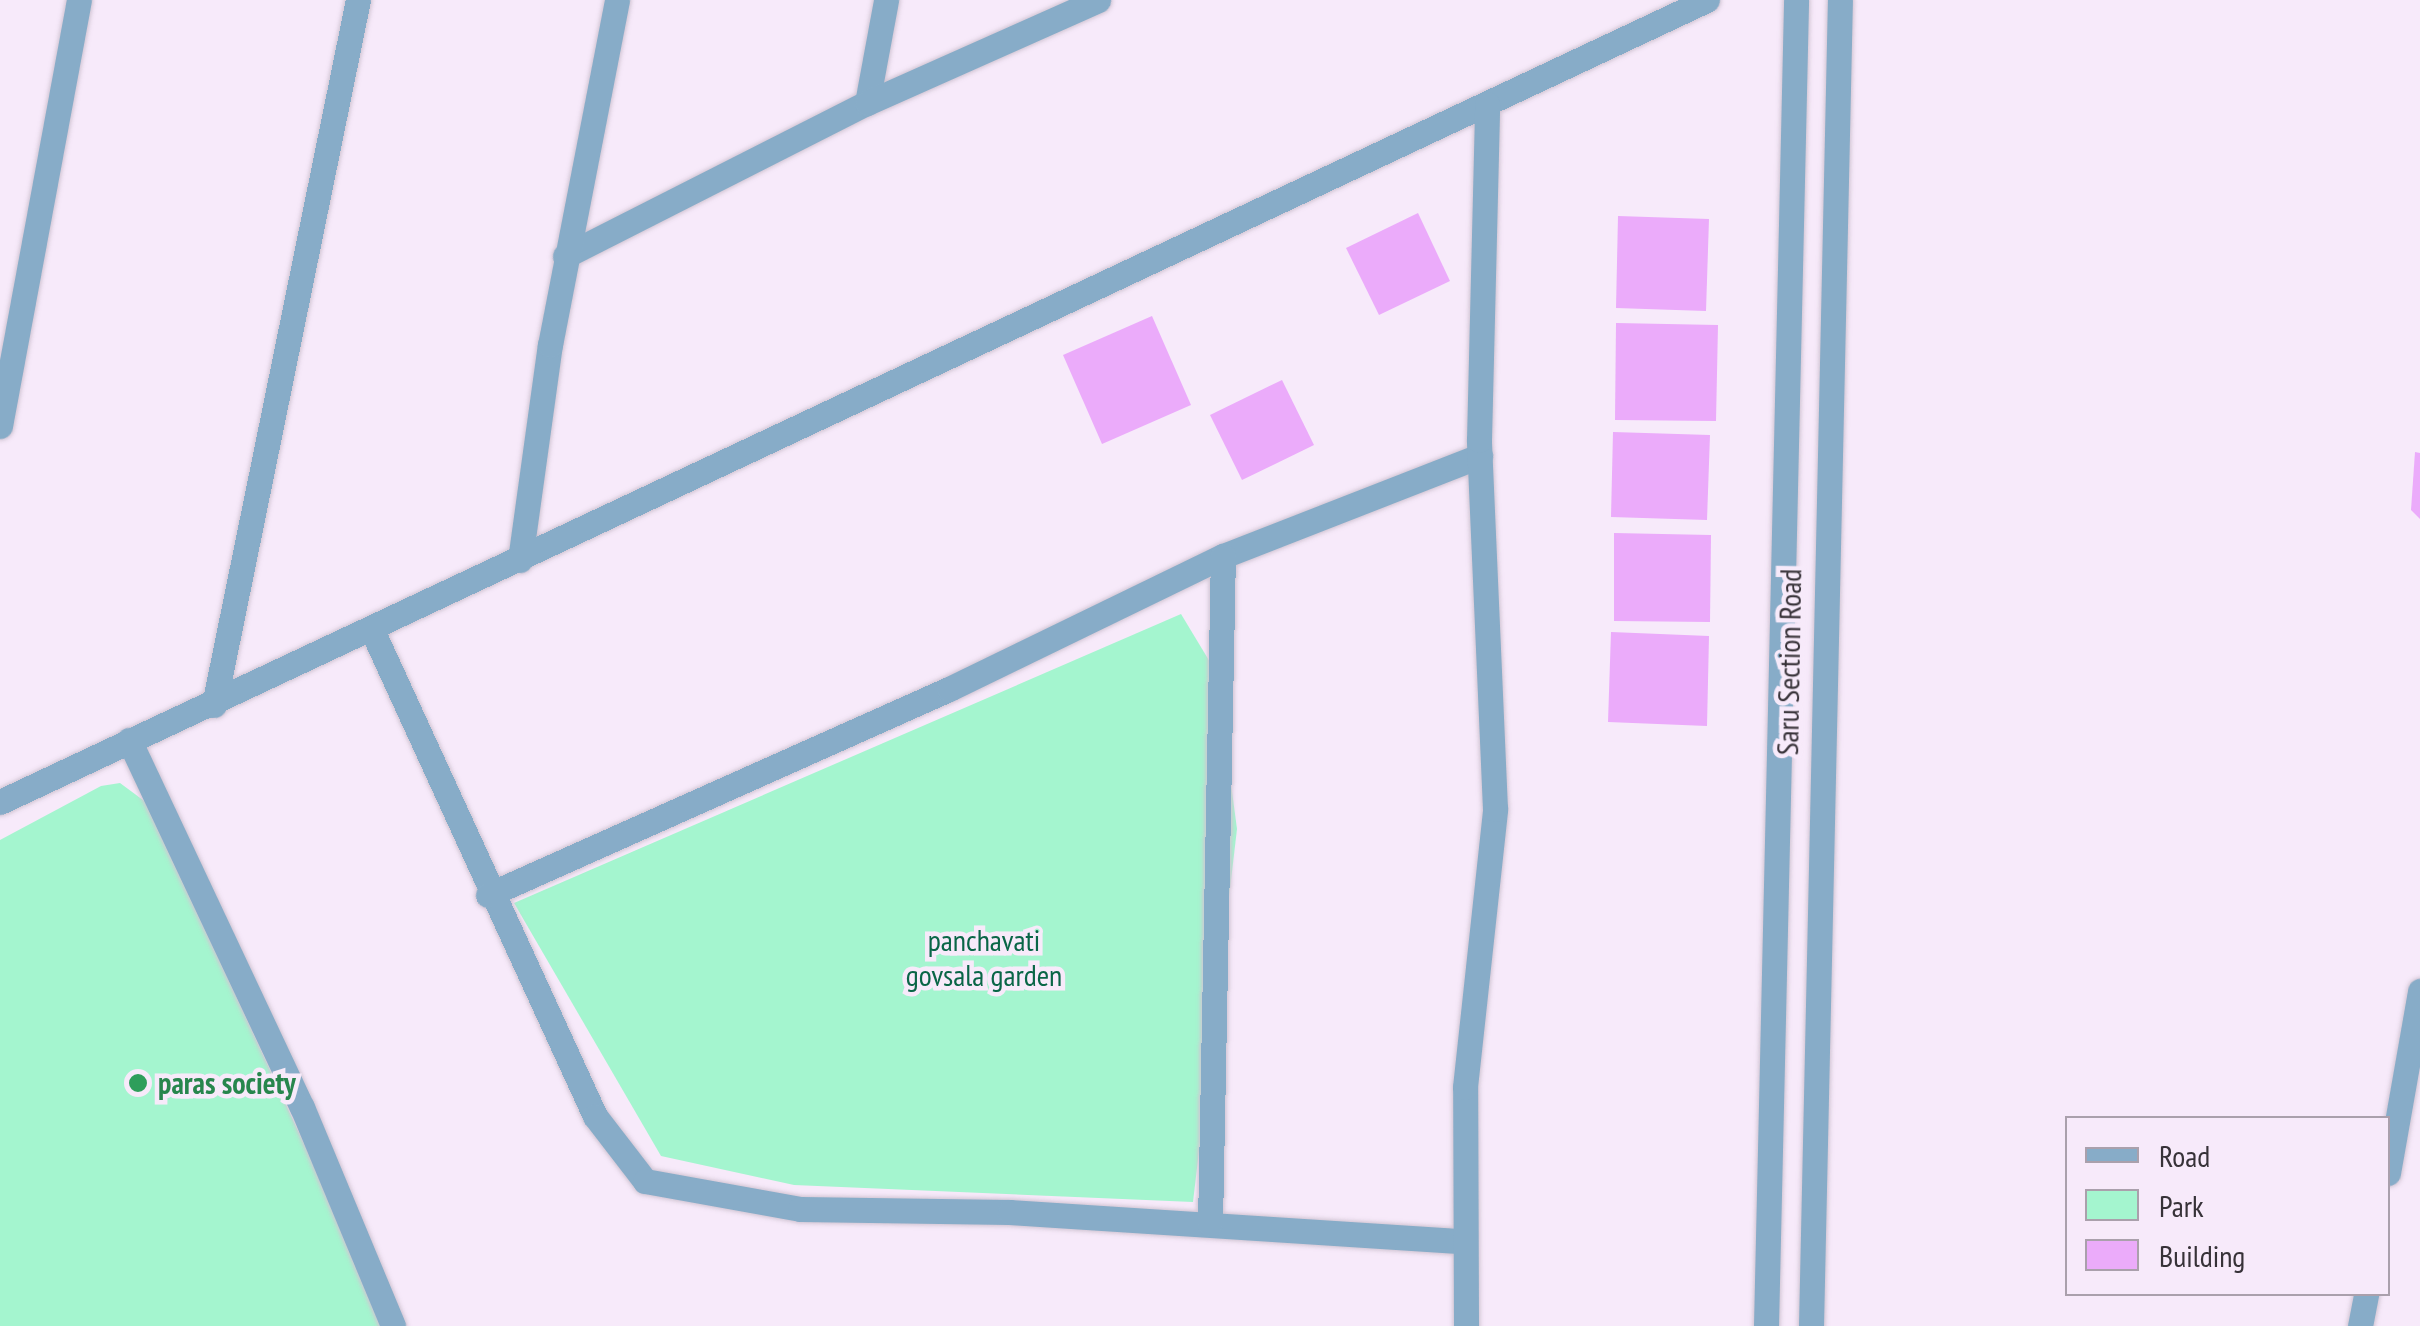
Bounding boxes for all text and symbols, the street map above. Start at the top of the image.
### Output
street label: Saru Section Road [1769,568,1809,756]
park label: panchavati govsala garden [906,922,1062,992]
place label: paras society [158,1065,296,1101]
marker: paras society [127,1072,149,1094]
legend [2065,1116,2390,1296]
text: Road [2159,1136,2210,1175]
text: Park [2159,1186,2204,1225]
text: Building [2159,1236,2245,1275]

